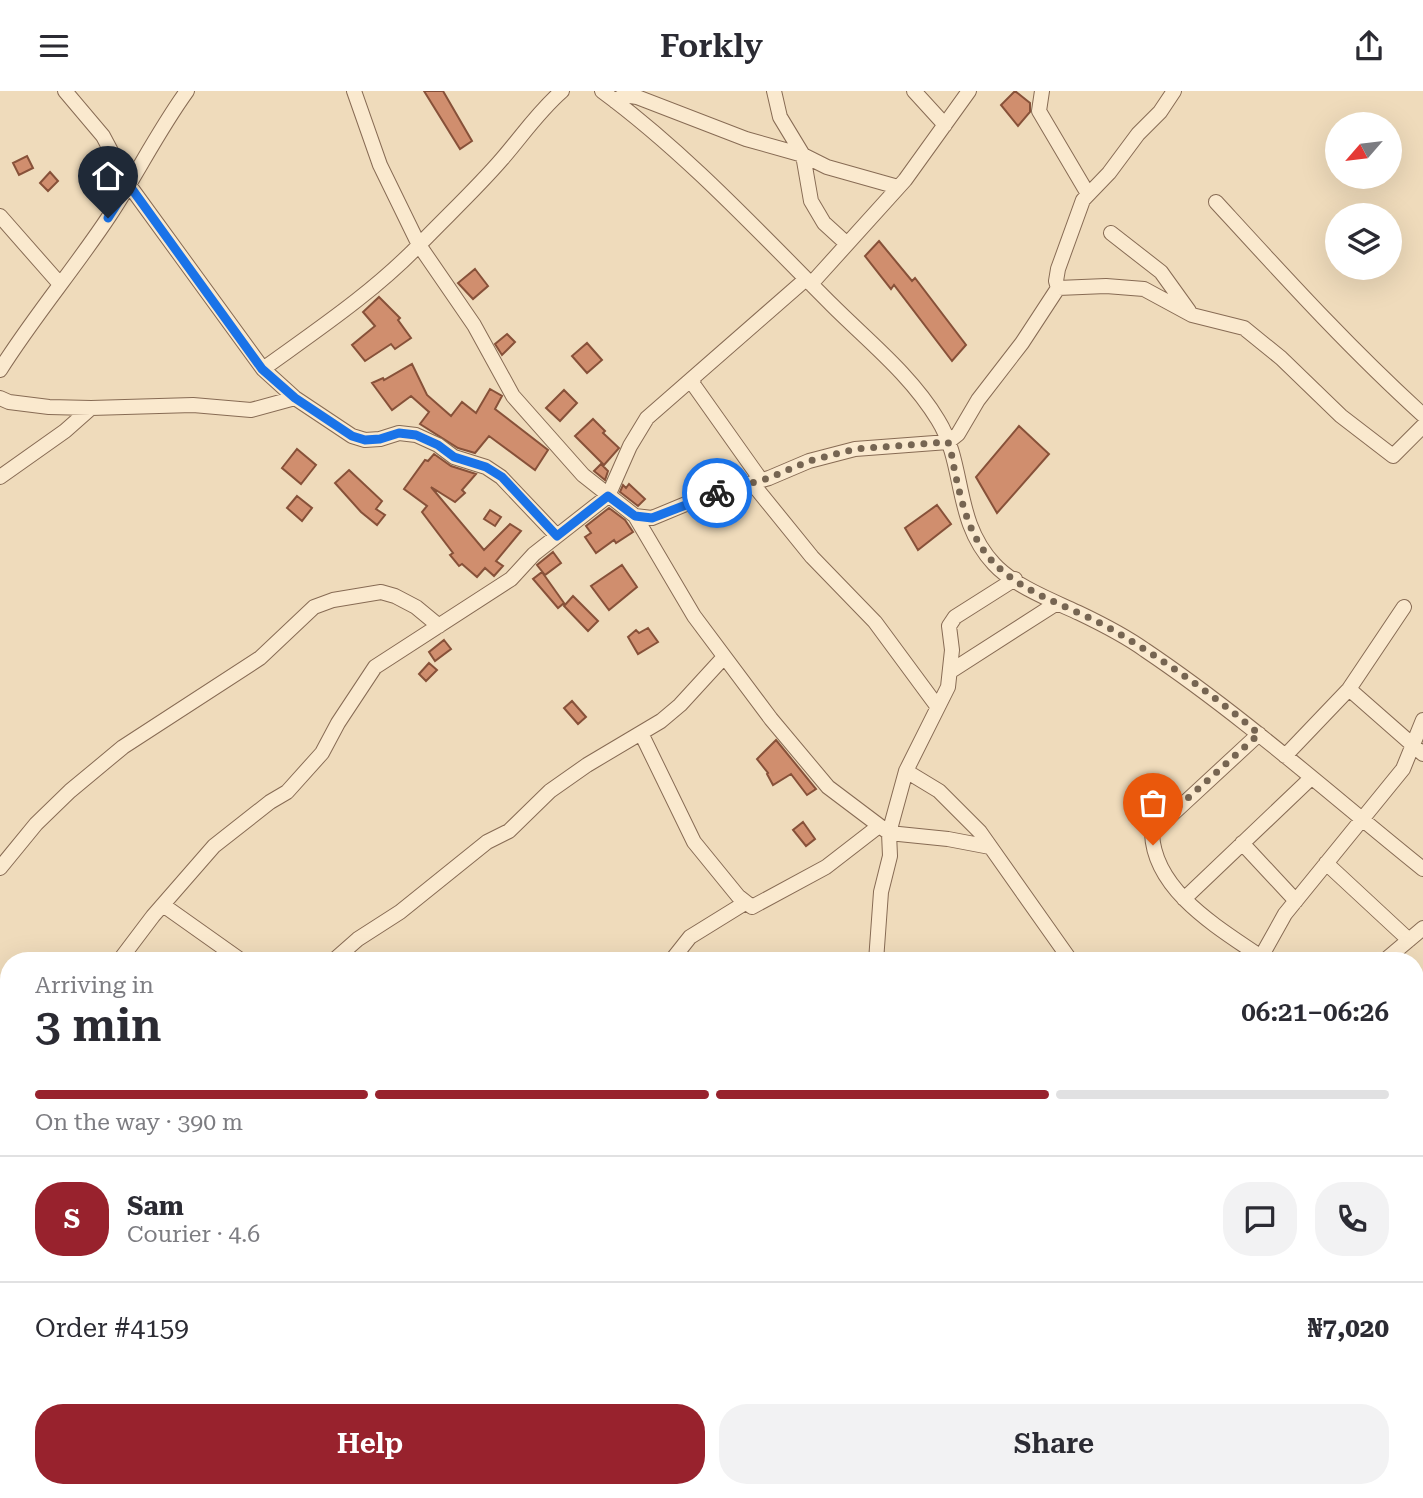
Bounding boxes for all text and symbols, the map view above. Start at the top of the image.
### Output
icon: menu [35,27,73,65]
text: Forkly [660,27,763,65]
icon: share [1350,27,1388,65]
north arrow [1325,112,1402,189]
map controls [1325,112,1402,280]
pin [78,146,138,218]
icon: home [89,157,127,195]
button: layers [1325,203,1402,280]
courier [682,458,752,528]
icon: bike [698,474,736,512]
pin [1123,773,1183,845]
icon: bag [1134,784,1172,822]
text: Arriving in [35,972,154,999]
text: 06:21–06:26 [1241,997,1389,1027]
text: 3 min [35,998,162,1052]
text: On the way · 390 m [35,1109,243,1136]
button: chat [1223,1182,1297,1256]
button: phone [1315,1182,1389,1256]
text: Sam [127,1191,184,1221]
text: S [64,1204,80,1234]
text: Courier · 4.6 [127,1221,260,1248]
text: Order #4159 [35,1313,189,1343]
text: ₦7,020 [1308,1313,1389,1343]
button: Help [35,1404,705,1484]
button: Share [719,1404,1389,1484]

